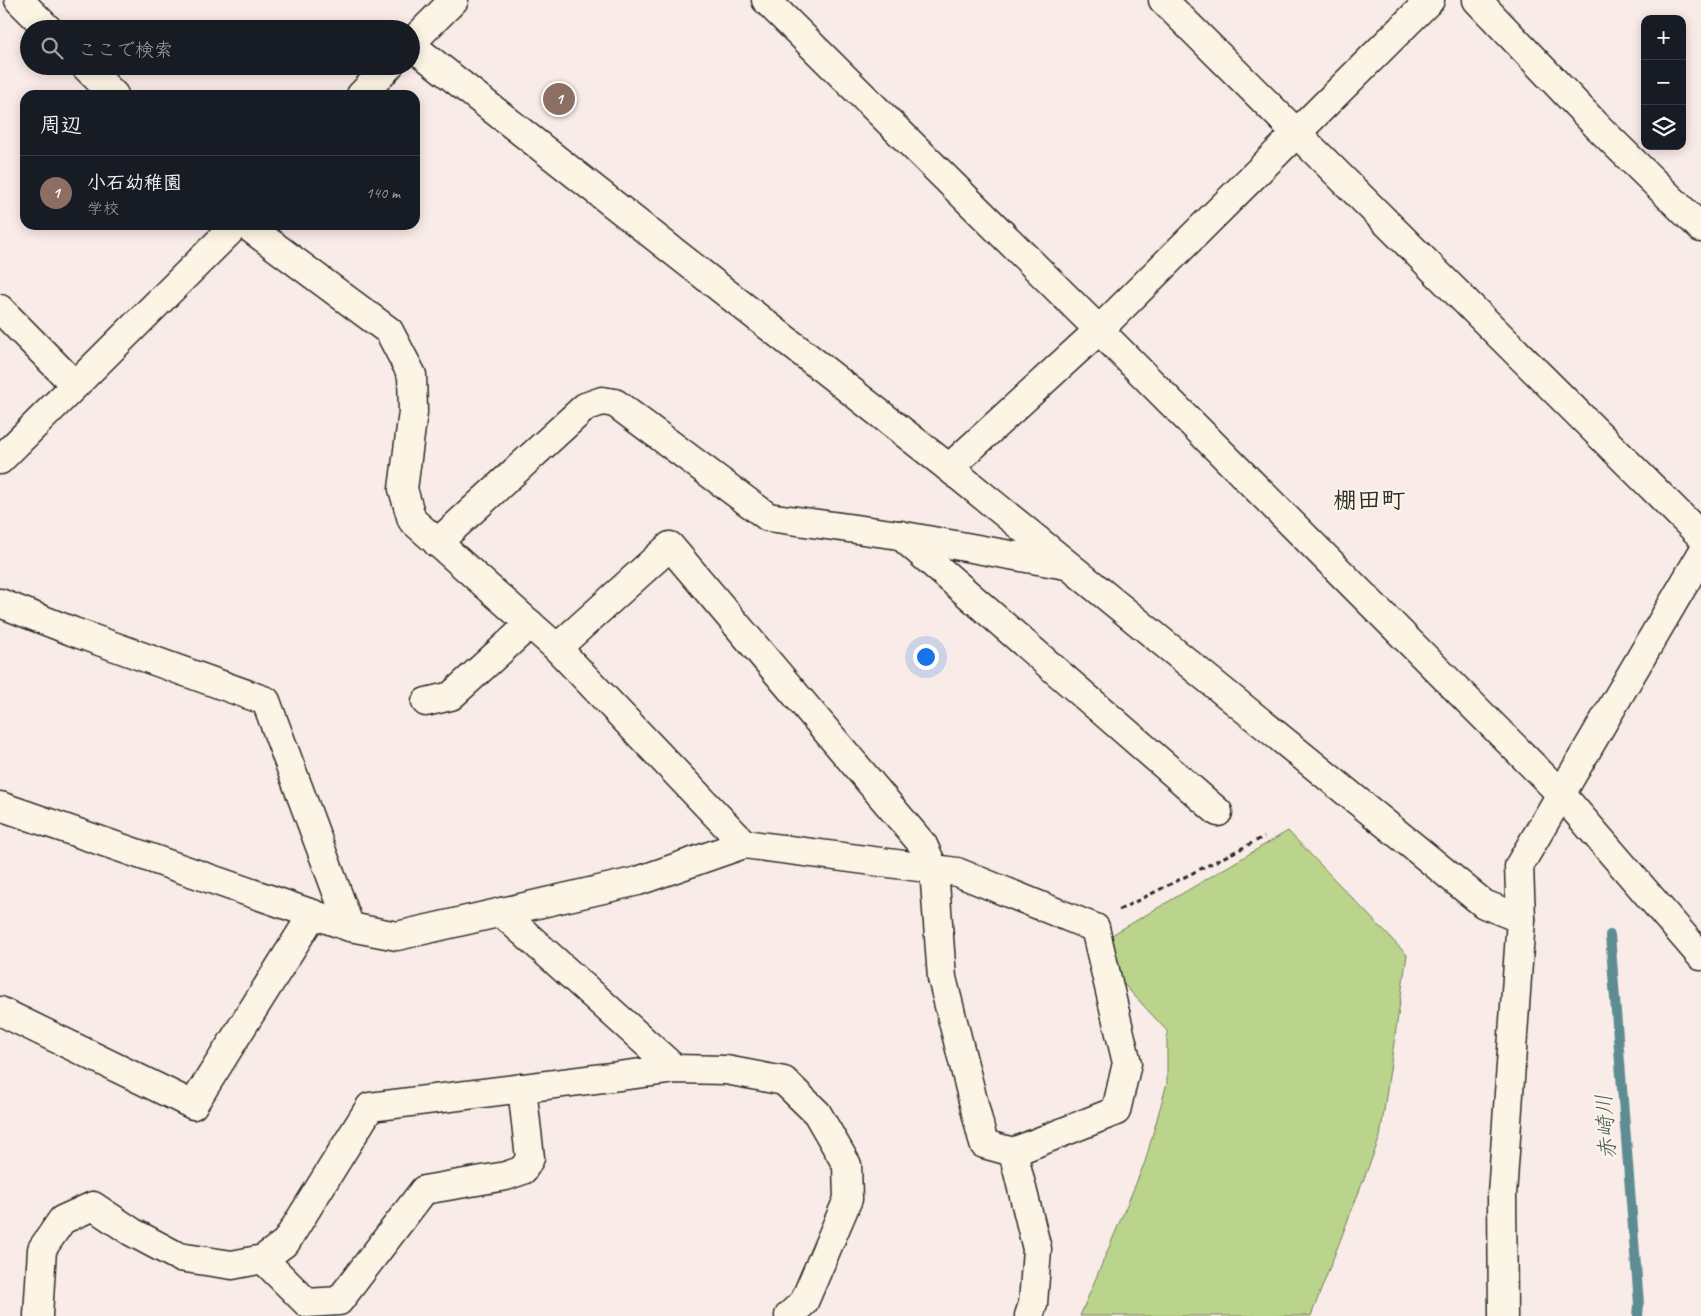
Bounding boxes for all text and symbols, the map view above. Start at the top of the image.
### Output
map controls [1641,15,1686,150]
button: + [1641,15,1686,60]
search box [20,20,420,75]
icon: search [38,34,66,62]
text: ここで検索 [78,38,173,62]
button: − [1641,60,1686,105]
pin: 1 [543,80,575,118]
button: layers [1641,105,1686,150]
text: 周辺 [40,112,82,138]
text: 小石幼稚園 [87,171,182,195]
text: 1 [52,183,60,203]
text: 140 m [366,183,400,203]
text: 学校 [87,199,119,219]
district label: 棚田町 [1333,485,1405,515]
your location [913,644,939,670]
water label: 赤崎川 [1590,1093,1622,1161]

